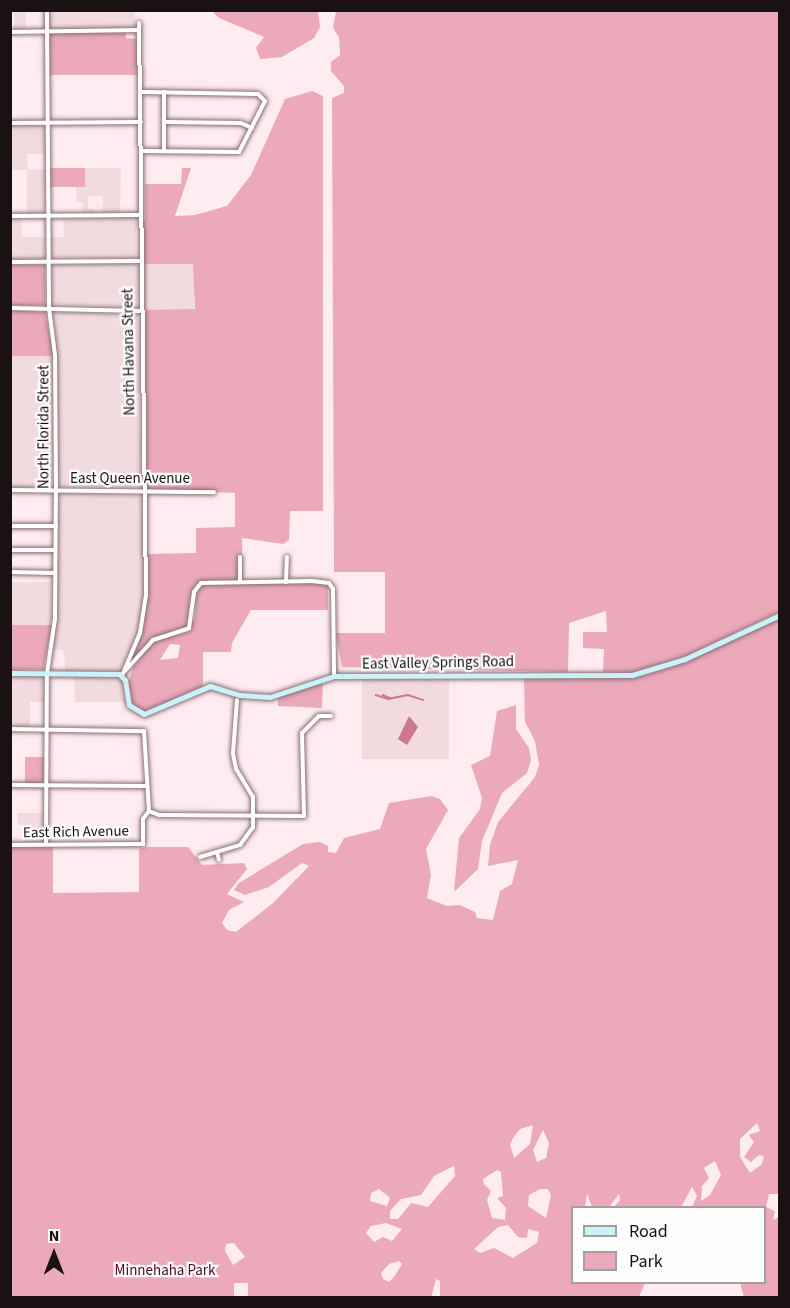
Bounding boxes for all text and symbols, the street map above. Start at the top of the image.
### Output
street label: North Havana Street [119,288,139,416]
street label: North Florida Street [35,365,53,489]
street label: East Queen Avenue [70,470,190,488]
street label: East Valley Springs Road [362,653,514,673]
street label: East Rich Avenue [23,822,129,842]
legend [571,1206,766,1284]
text: Road [629,1219,668,1244]
north arrow [24,1224,84,1284]
text: N [49,1225,59,1247]
text: Park [629,1249,663,1274]
park label: Minnehaha Park [115,1262,215,1280]

